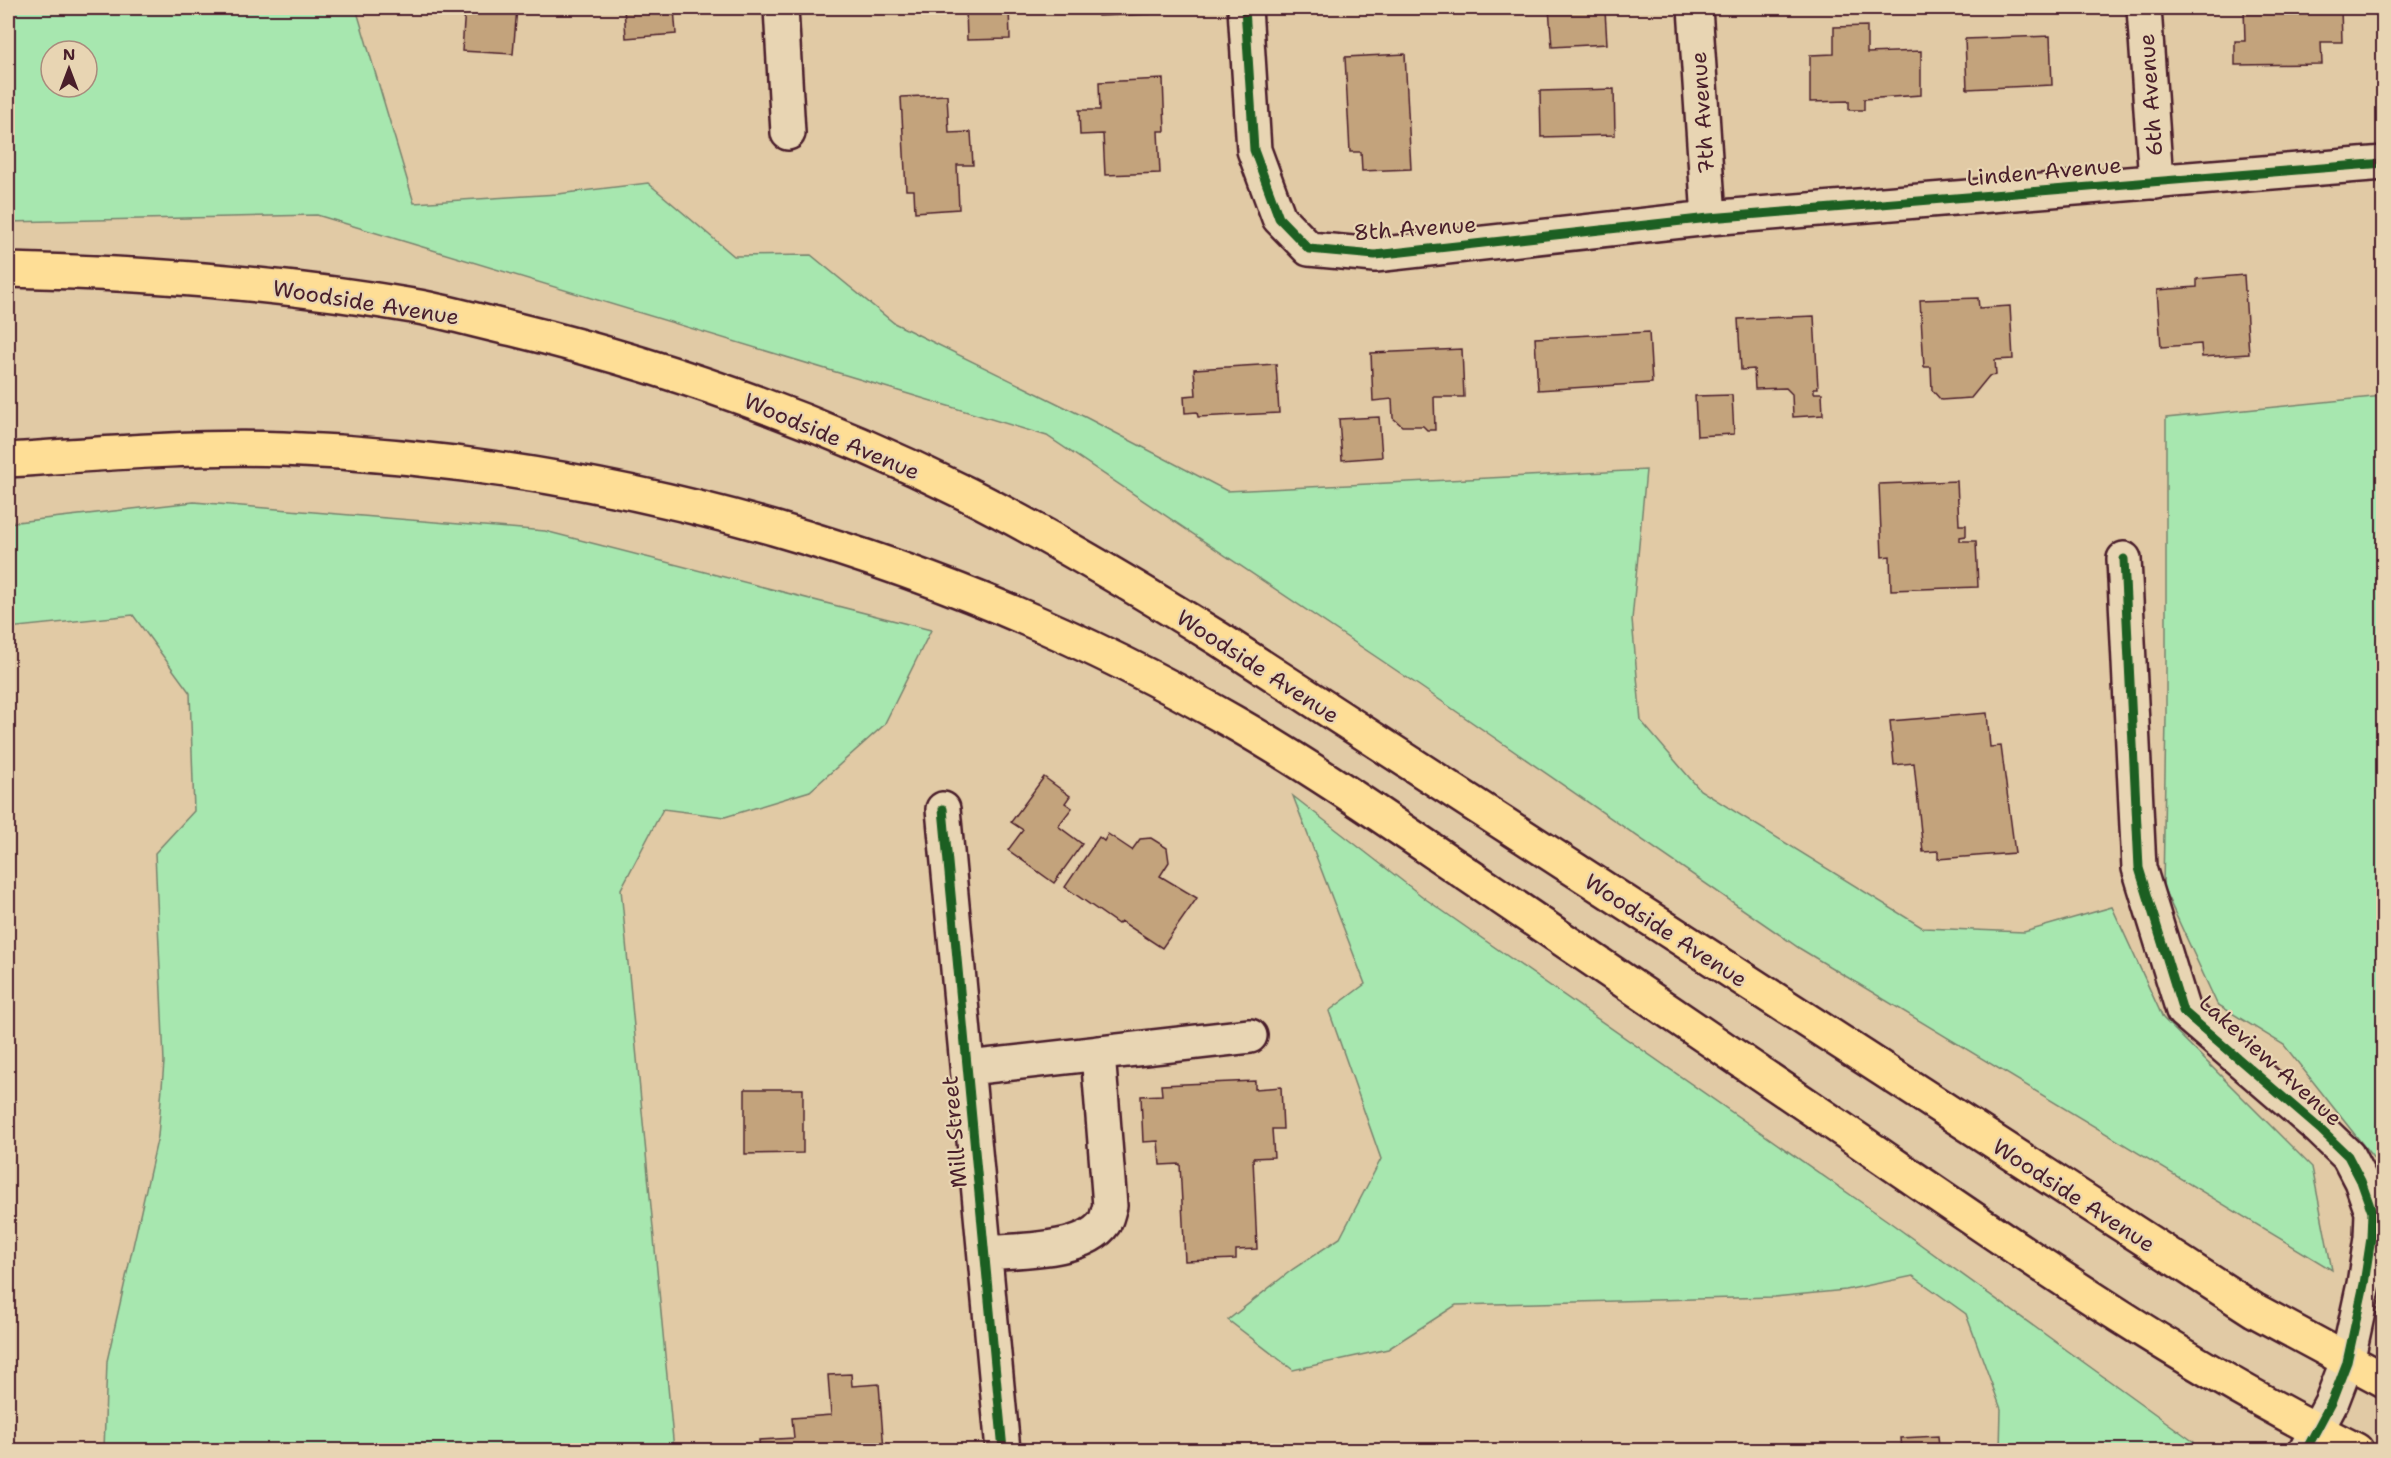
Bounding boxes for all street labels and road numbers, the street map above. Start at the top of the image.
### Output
street label: 6th Avenue [2132,33,2169,157]
street label: 7th Avenue [1684,51,1721,175]
street label: Linden Avenue [1965,150,2123,193]
street label: 8th Avenue [1353,210,1477,247]
street label: Woodside Avenue [271,273,461,332]
street label: Woodside Avenue [739,386,924,487]
street label: Woodside Avenue [1171,603,1345,730]
street label: Woodside Avenue [1579,867,1753,994]
street label: Lakeview Avenue [2193,988,2348,1132]
street label: Mill Street [935,1075,974,1189]
street label: Woodside Avenue [1987,1132,2161,1259]

